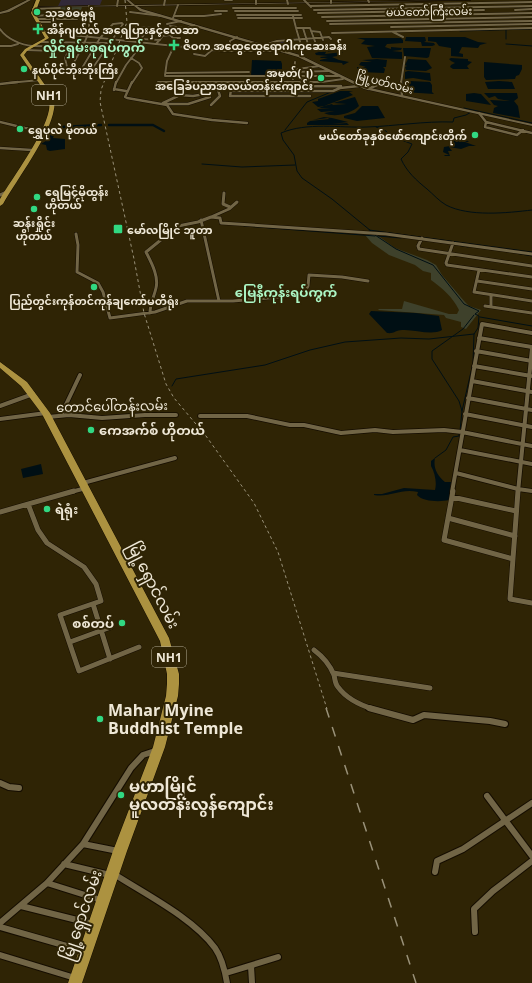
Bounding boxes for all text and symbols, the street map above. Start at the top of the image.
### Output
street label: မယ်တော်ကြီးလမ်း [386,3,473,21]
place label: သုခစံဓမ္မရုံ [45,5,96,23]
marker: သုခစံဓမ္မရုံ [32,7,42,17]
place label: အိန်ဂျယ်လ် အရေပြားနှင့်လေဆာ [47,22,199,40]
marker: အိန်ဂျယ်လ် အရေပြားနှင့်လေဆာ [32,23,44,35]
district label: လှိုင်ရှမ်းစုရပ်ကွက် [43,38,145,59]
place label: ဇိဝက အထွေထွေရောဂါကုဆေးခန်း [183,38,347,56]
marker: ဇိဝက အထွေထွေရောဂါကုဆေးခန်း [168,39,180,51]
place label: နယ်ပိုင်ဘိုးဘိုးကြီး [32,62,118,80]
marker: နယ်ပိုင်ဘိုးဘိုးကြီး [19,64,29,74]
place label: အမှတ်(၂) အခြေခံပညာအလယ်တန်းကျောင်း [155,65,313,95]
street label: မြို့ပတ်လမ်း [354,67,415,99]
marker: အမှတ်(၂) အခြေခံပညာအလယ်တန်းကျောင်း [316,73,326,83]
road number: NH1 [32,85,66,105]
place label: ရွှေပုလဲ မိုတယ် [28,122,97,140]
marker: ရွှေပုလဲ မိုတယ် [15,124,25,134]
place label: မယ်တော်ခုနှစ်ဖော်ကျောင်းတိုက် [319,128,467,146]
marker: မယ်တော်ခုနှစ်ဖော်ကျောင်းတိုက် [470,130,480,140]
place label: ရွှေမြင့်မိုထွန်း ဟိုတယ် [45,184,108,215]
marker: ရွှေမြင့်မိုထွန်း ဟိုတယ် [32,192,42,202]
marker: ဆန်းရှိုင်း ဟိုတယ် [29,204,39,214]
place label: ဆန်းရှိုင်း ဟိုတယ် [13,215,55,246]
place label: မော်လမြိုင် ဘူတာ [127,222,212,240]
marker: မော်လမြိုင် ဘူတာ [112,223,124,235]
marker: ပြည်တွင်းကုန်တင်ကုန်ချကော်မတီရုံး [89,282,99,292]
district label: မြေနီကုန်းရပ်ကွက် [235,283,337,304]
place label: ပြည်တွင်းကုန်တင်ကုန်ချကော်မတီရုံး [9,293,179,311]
street label: တောင်ပေါ်တန်းလမ်း [56,396,168,418]
place label: ကေအက်စ် ဟိုတယ် [99,421,205,442]
marker: ကေအက်စ် ဟိုတယ် [86,425,96,435]
place label: ရဲရုံး [55,500,78,521]
marker: ရဲရုံး [42,504,52,514]
street label: မြို့ရှောင်လမ်း [119,538,185,634]
place label: စစ်တပ် [72,614,114,632]
marker: စစ်တပ် [117,618,127,628]
road number: NH1 [152,647,186,667]
place label: Mahar Myine Buddhist Temple [108,699,243,739]
marker: Mahar Myine Buddhist Temple [95,714,105,724]
place label: မဟာမြိုင် မူလတန်းလွန်ကျောင်း [129,775,274,818]
marker: မဟာမြိုင် မူလတန်းလွန်ကျောင်း [116,790,126,800]
street label: မြို့ရှောင်လမ်း [55,867,111,965]

